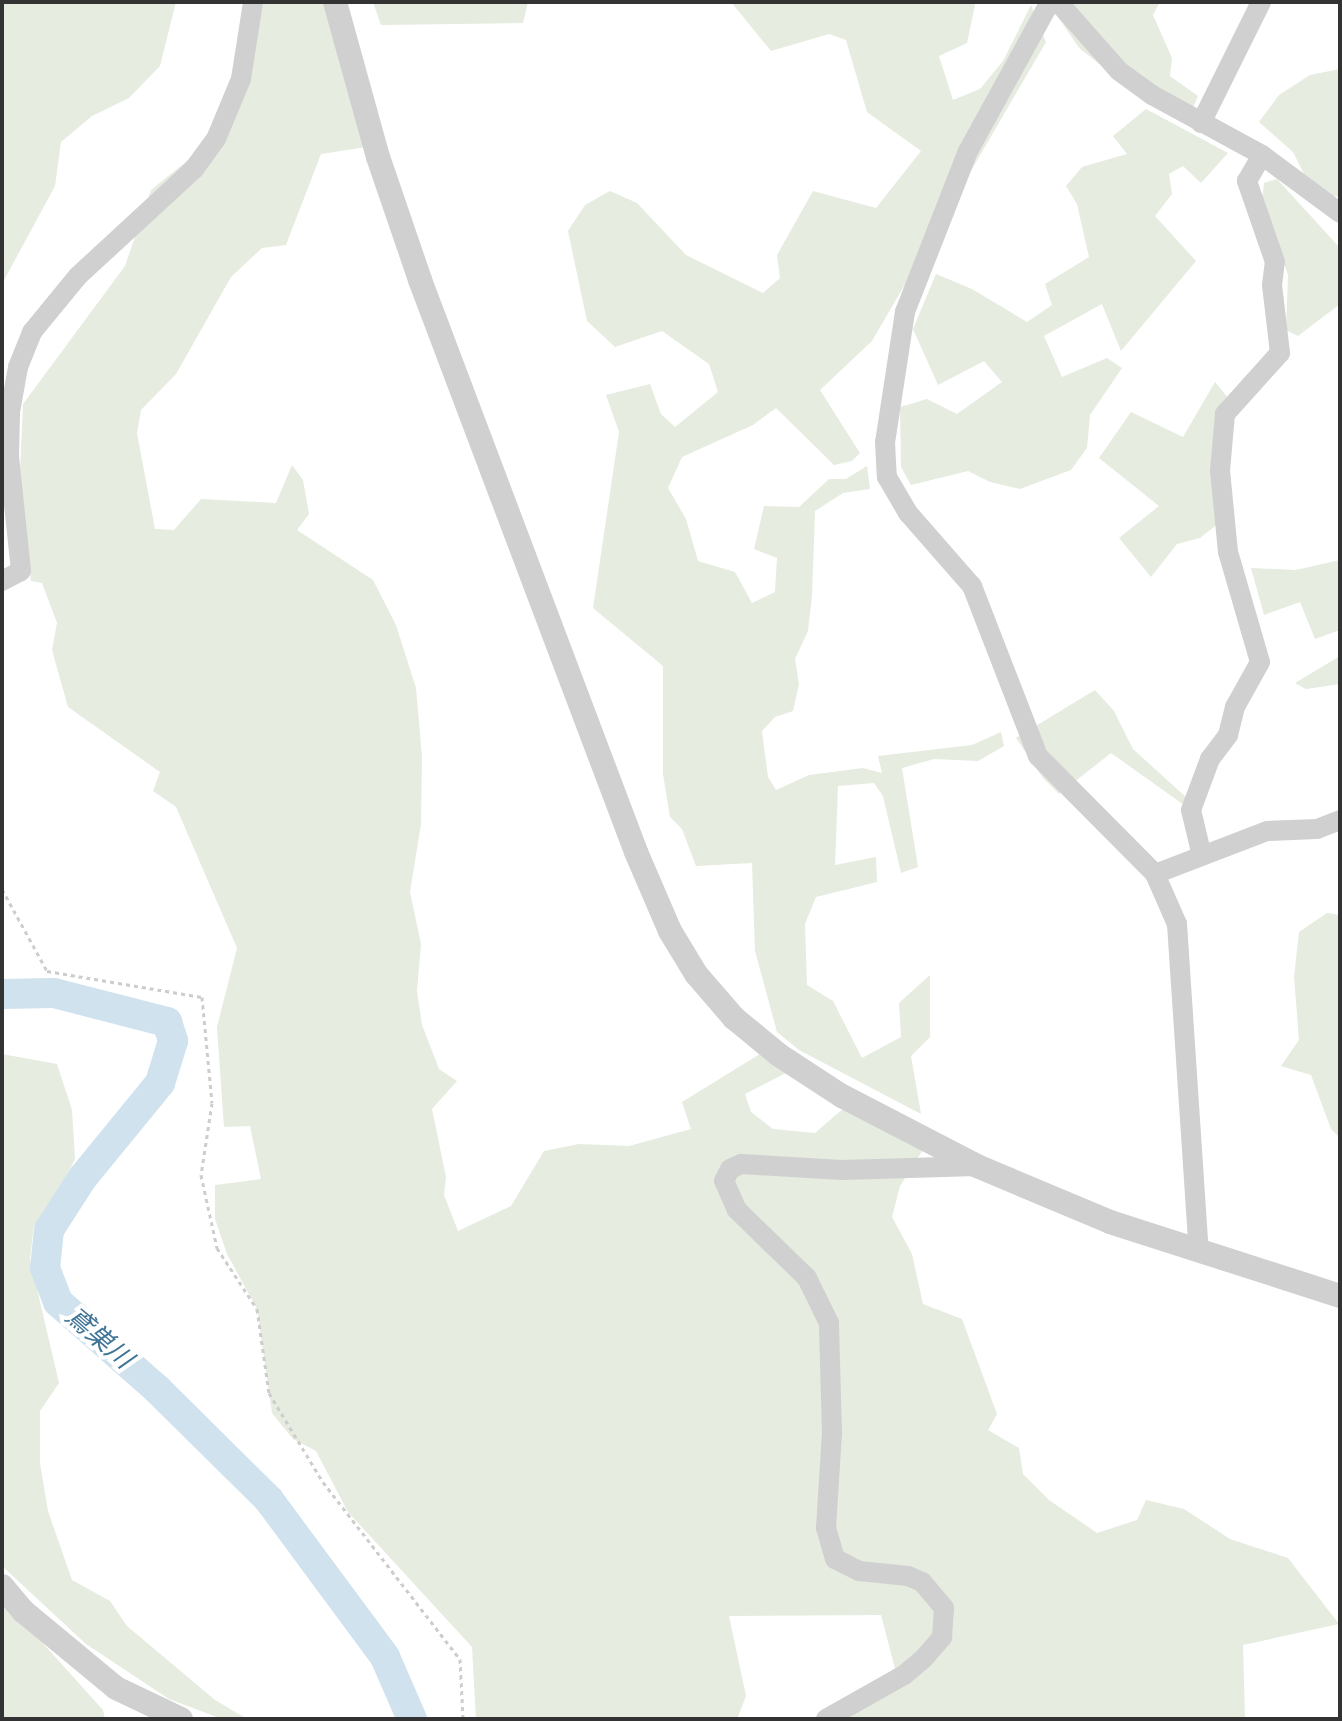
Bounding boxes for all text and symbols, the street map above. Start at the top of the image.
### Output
water label: 鳶巣川 [59,1301,139,1375]

